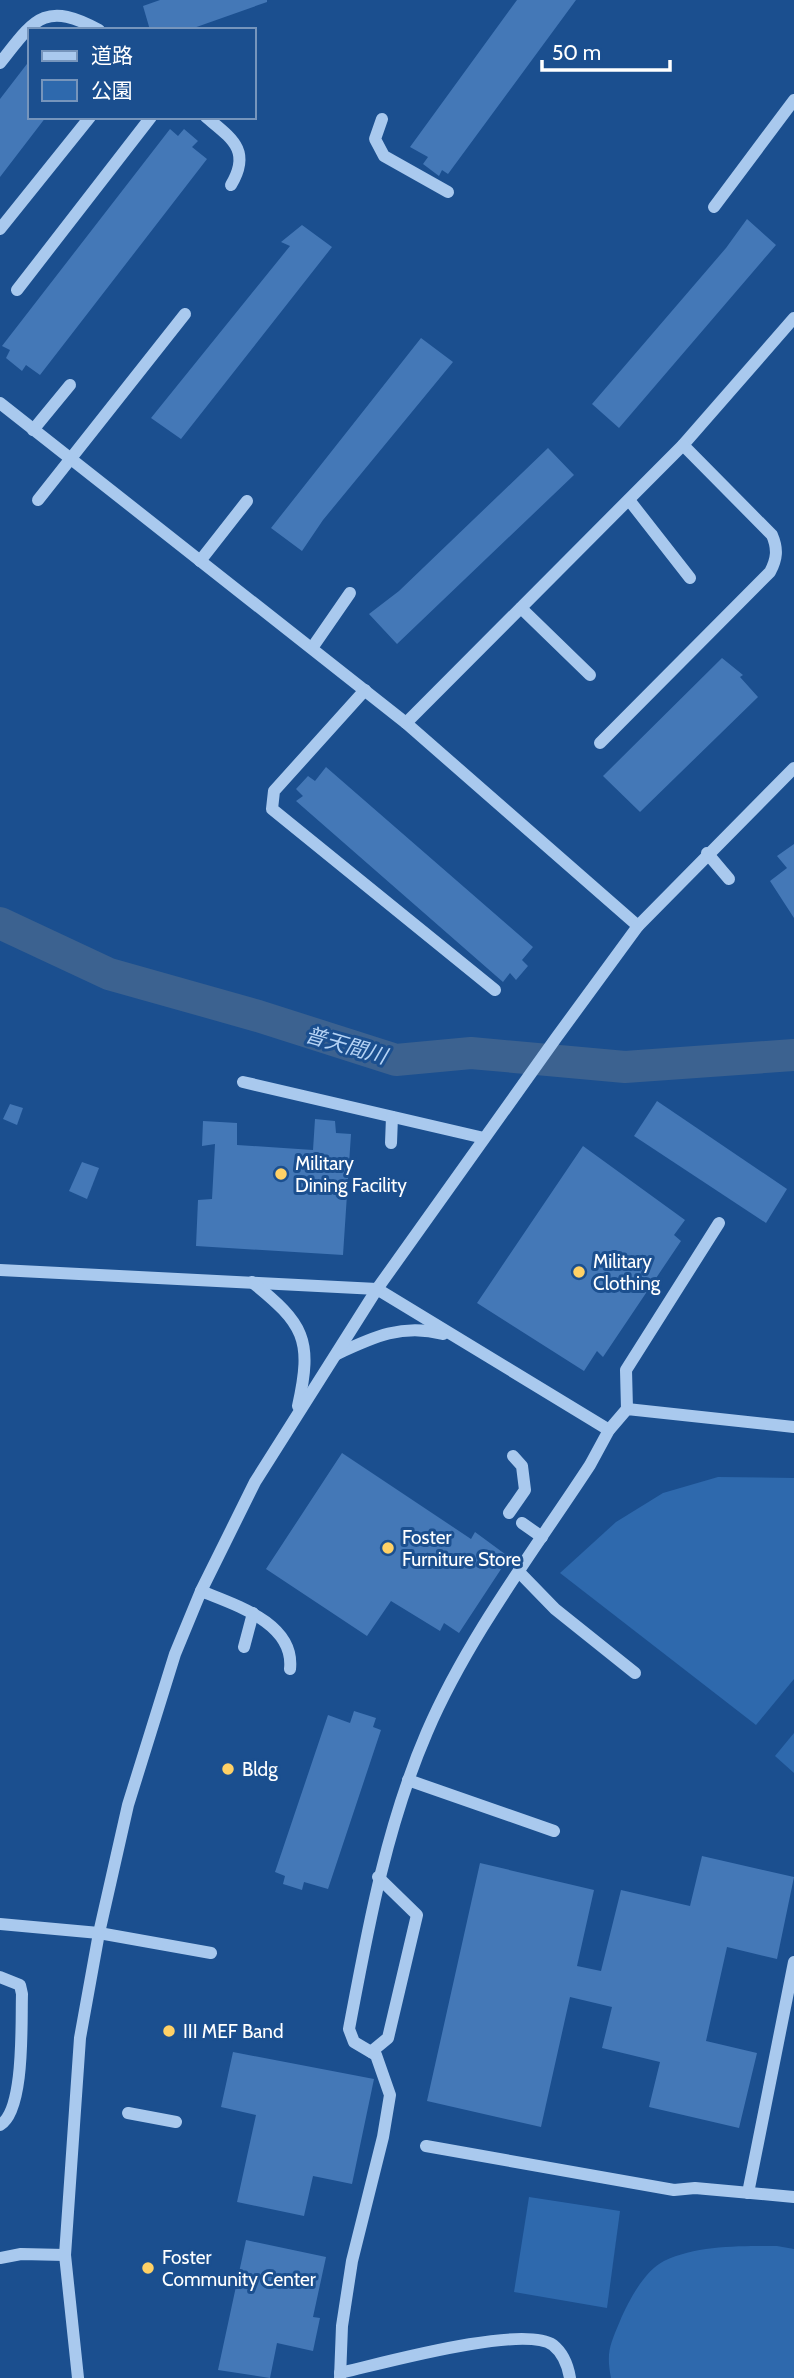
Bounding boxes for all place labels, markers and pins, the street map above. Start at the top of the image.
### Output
place label: Military Dining Facility [295,1152,407,1197]
marker: Military Dining Facility [273,1166,289,1182]
place label: Military Clothing [593,1250,661,1295]
marker: Military Clothing [571,1264,587,1280]
place label: Foster Furniture Store [402,1526,521,1571]
marker: Foster Furniture Store [380,1540,396,1556]
place label: Bldg [242,1758,278,1781]
marker: Bldg [220,1761,236,1777]
place label: III MEF Band [183,2020,284,2043]
marker: III MEF Band [161,2023,177,2039]
place label: Foster Community Center [162,2246,316,2291]
marker: Foster Community Center [140,2260,156,2276]

